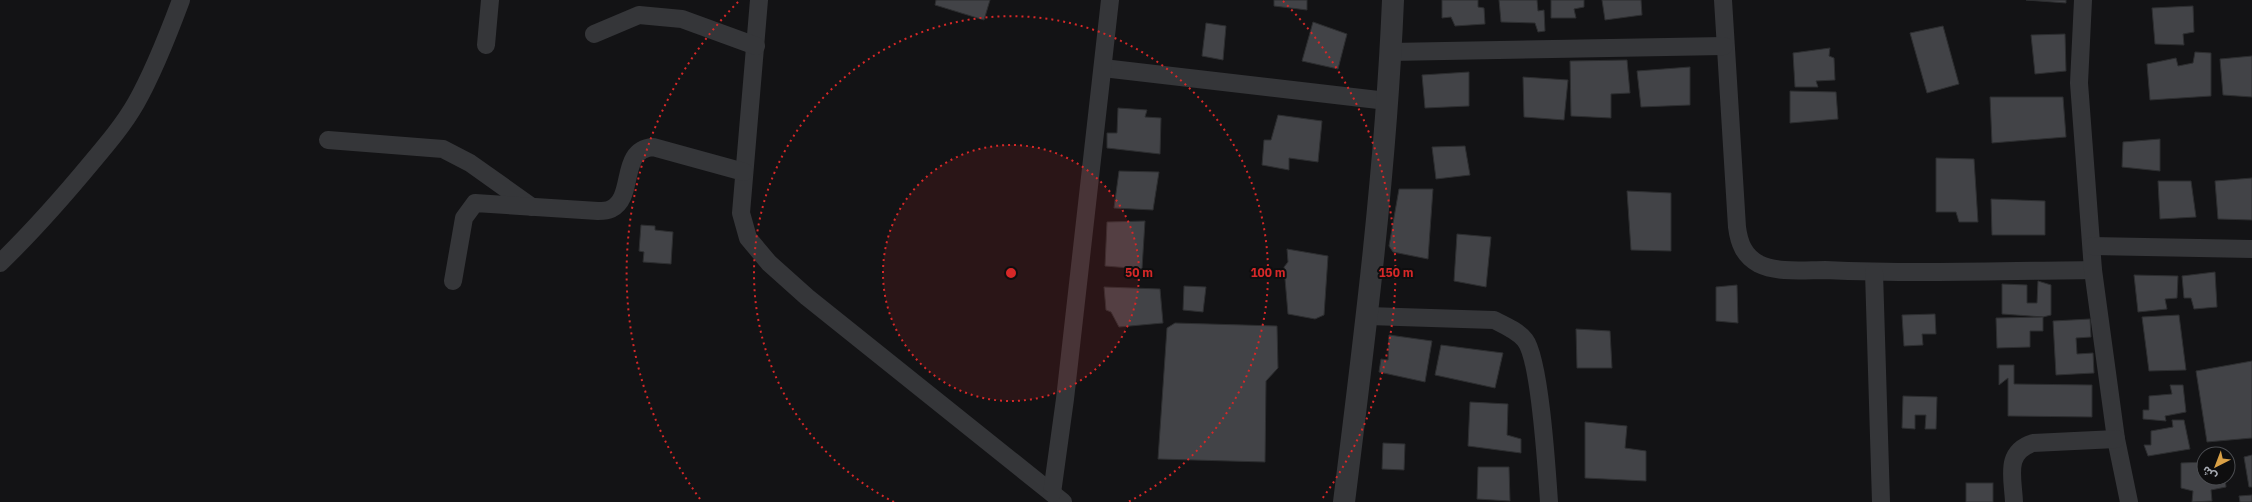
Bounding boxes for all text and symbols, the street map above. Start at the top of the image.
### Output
text: 50 m [1125,265,1153,280]
text: 100 m [1250,265,1286,280]
text: 150 m [1378,265,1414,280]
centre of rings [1004,266,1018,280]
north arrow [2196,446,2236,486]
text: ش [2199,463,2220,484]

